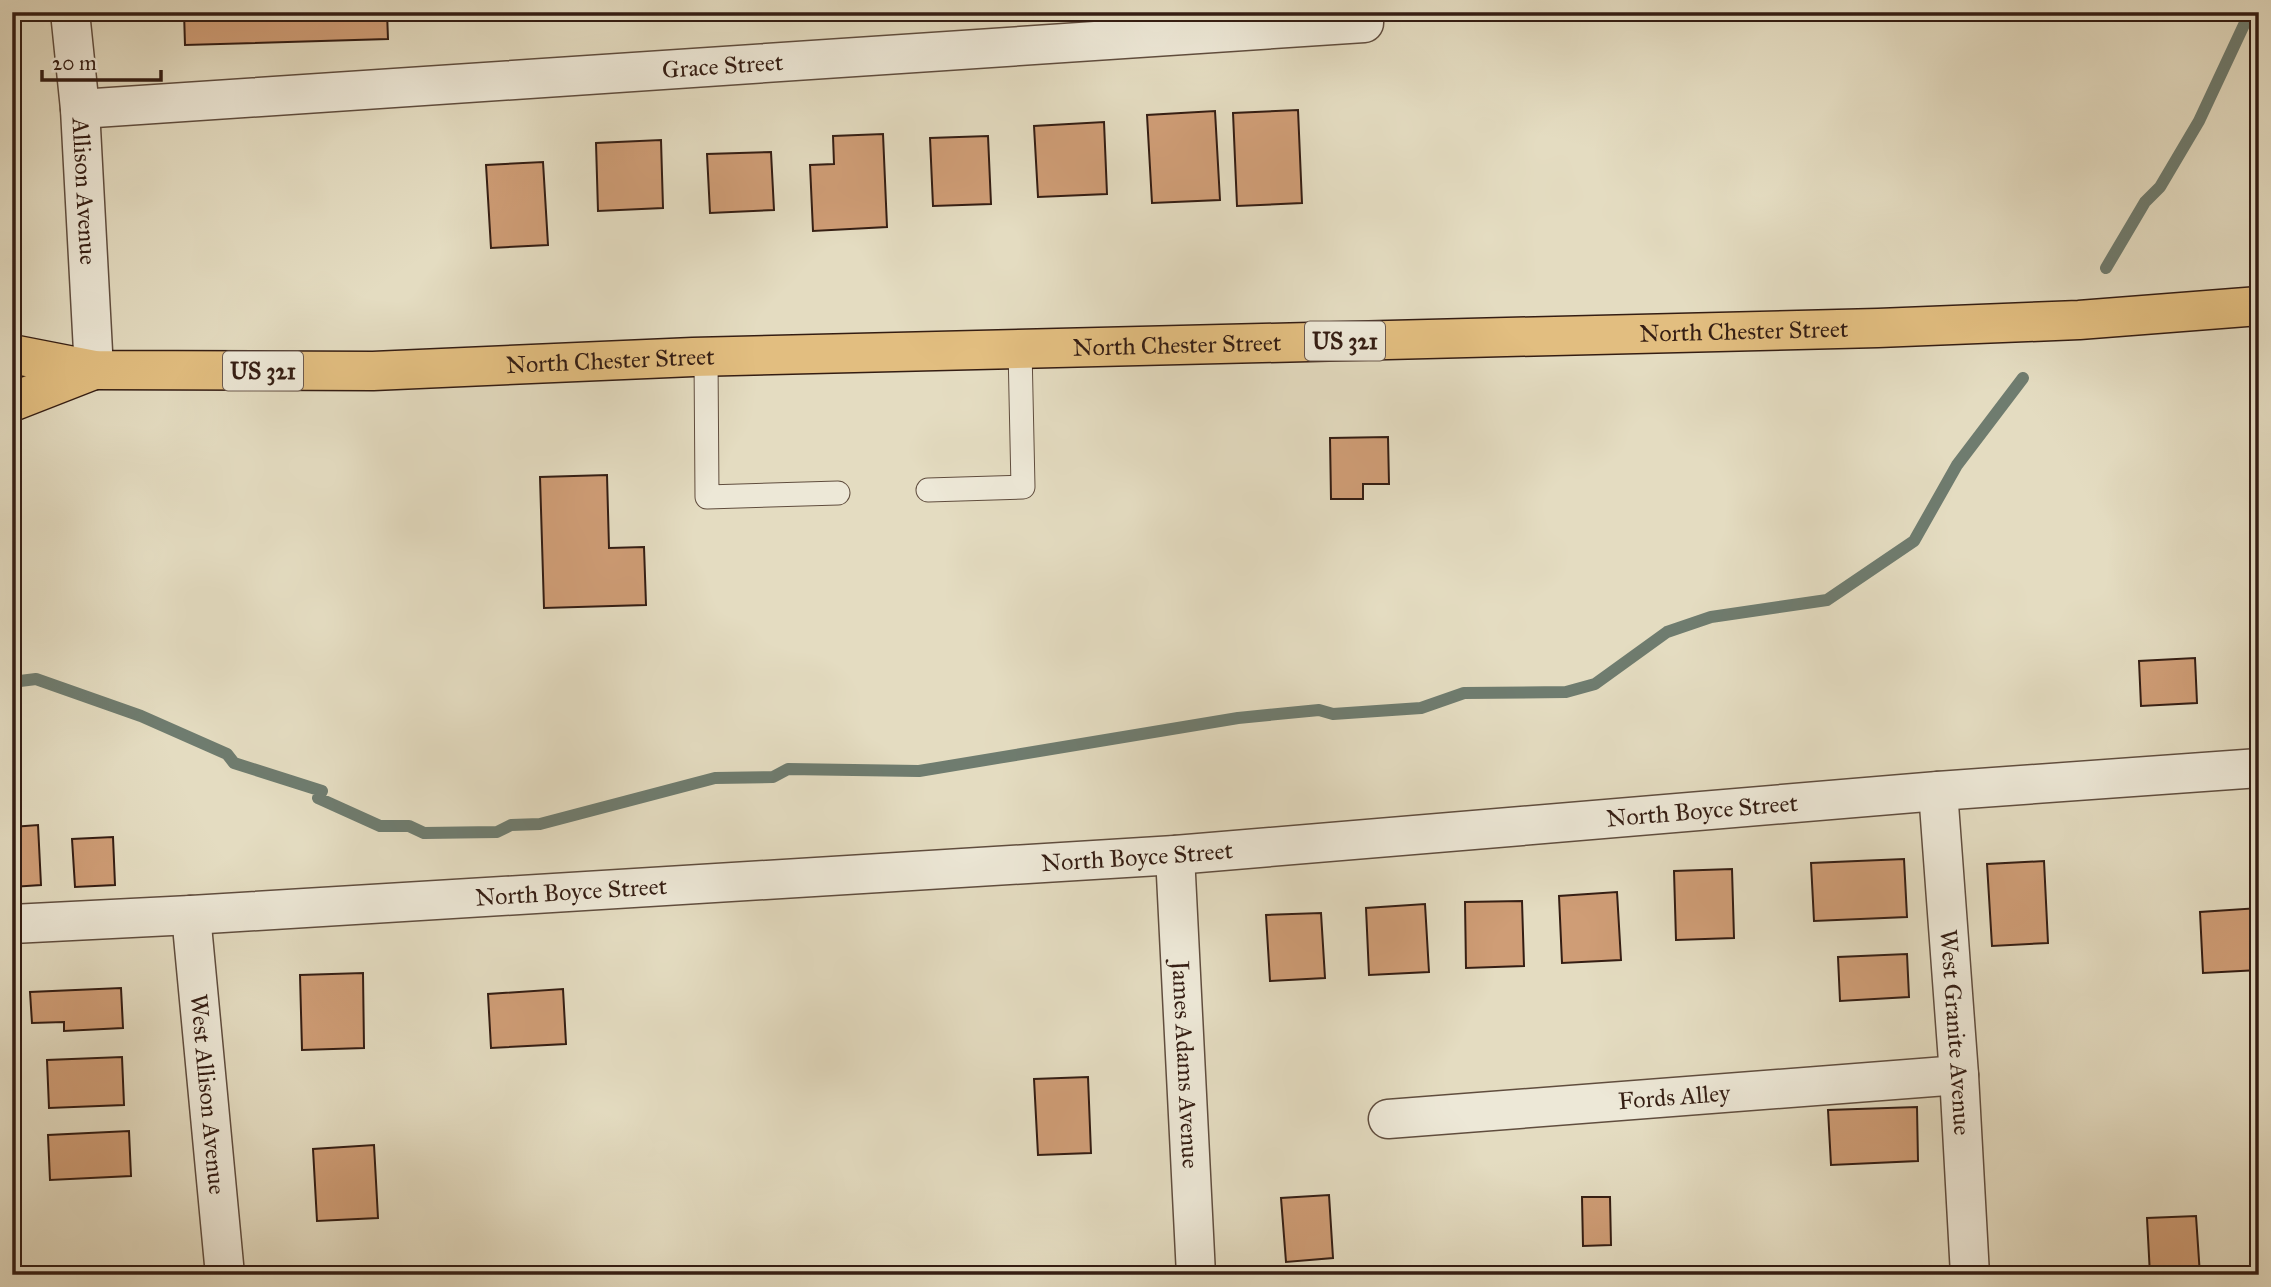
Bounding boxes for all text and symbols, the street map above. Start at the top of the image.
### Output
scale bar [42,38,161,82]
street label: Grace Street [661,47,785,85]
text: 20 m [52,50,97,76]
street label: Allison Avenue [65,116,103,266]
street label: North Chester Street [1639,314,1849,349]
road number: US 321 [1305,322,1385,360]
street label: North Chester Street [1072,328,1282,363]
street label: North Chester Street [505,341,715,380]
road number: US 321 [223,352,303,390]
street label: North Boyce Street [1605,788,1800,834]
street label: North Boyce Street [1040,835,1235,878]
street label: North Boyce Street [474,871,668,913]
street label: West Granite Avenue [1933,928,1977,1136]
street label: James Adams Avenue [1165,957,1206,1169]
street label: West Allison Avenue [184,993,232,1196]
street label: Fords Alley [1617,1078,1732,1116]

